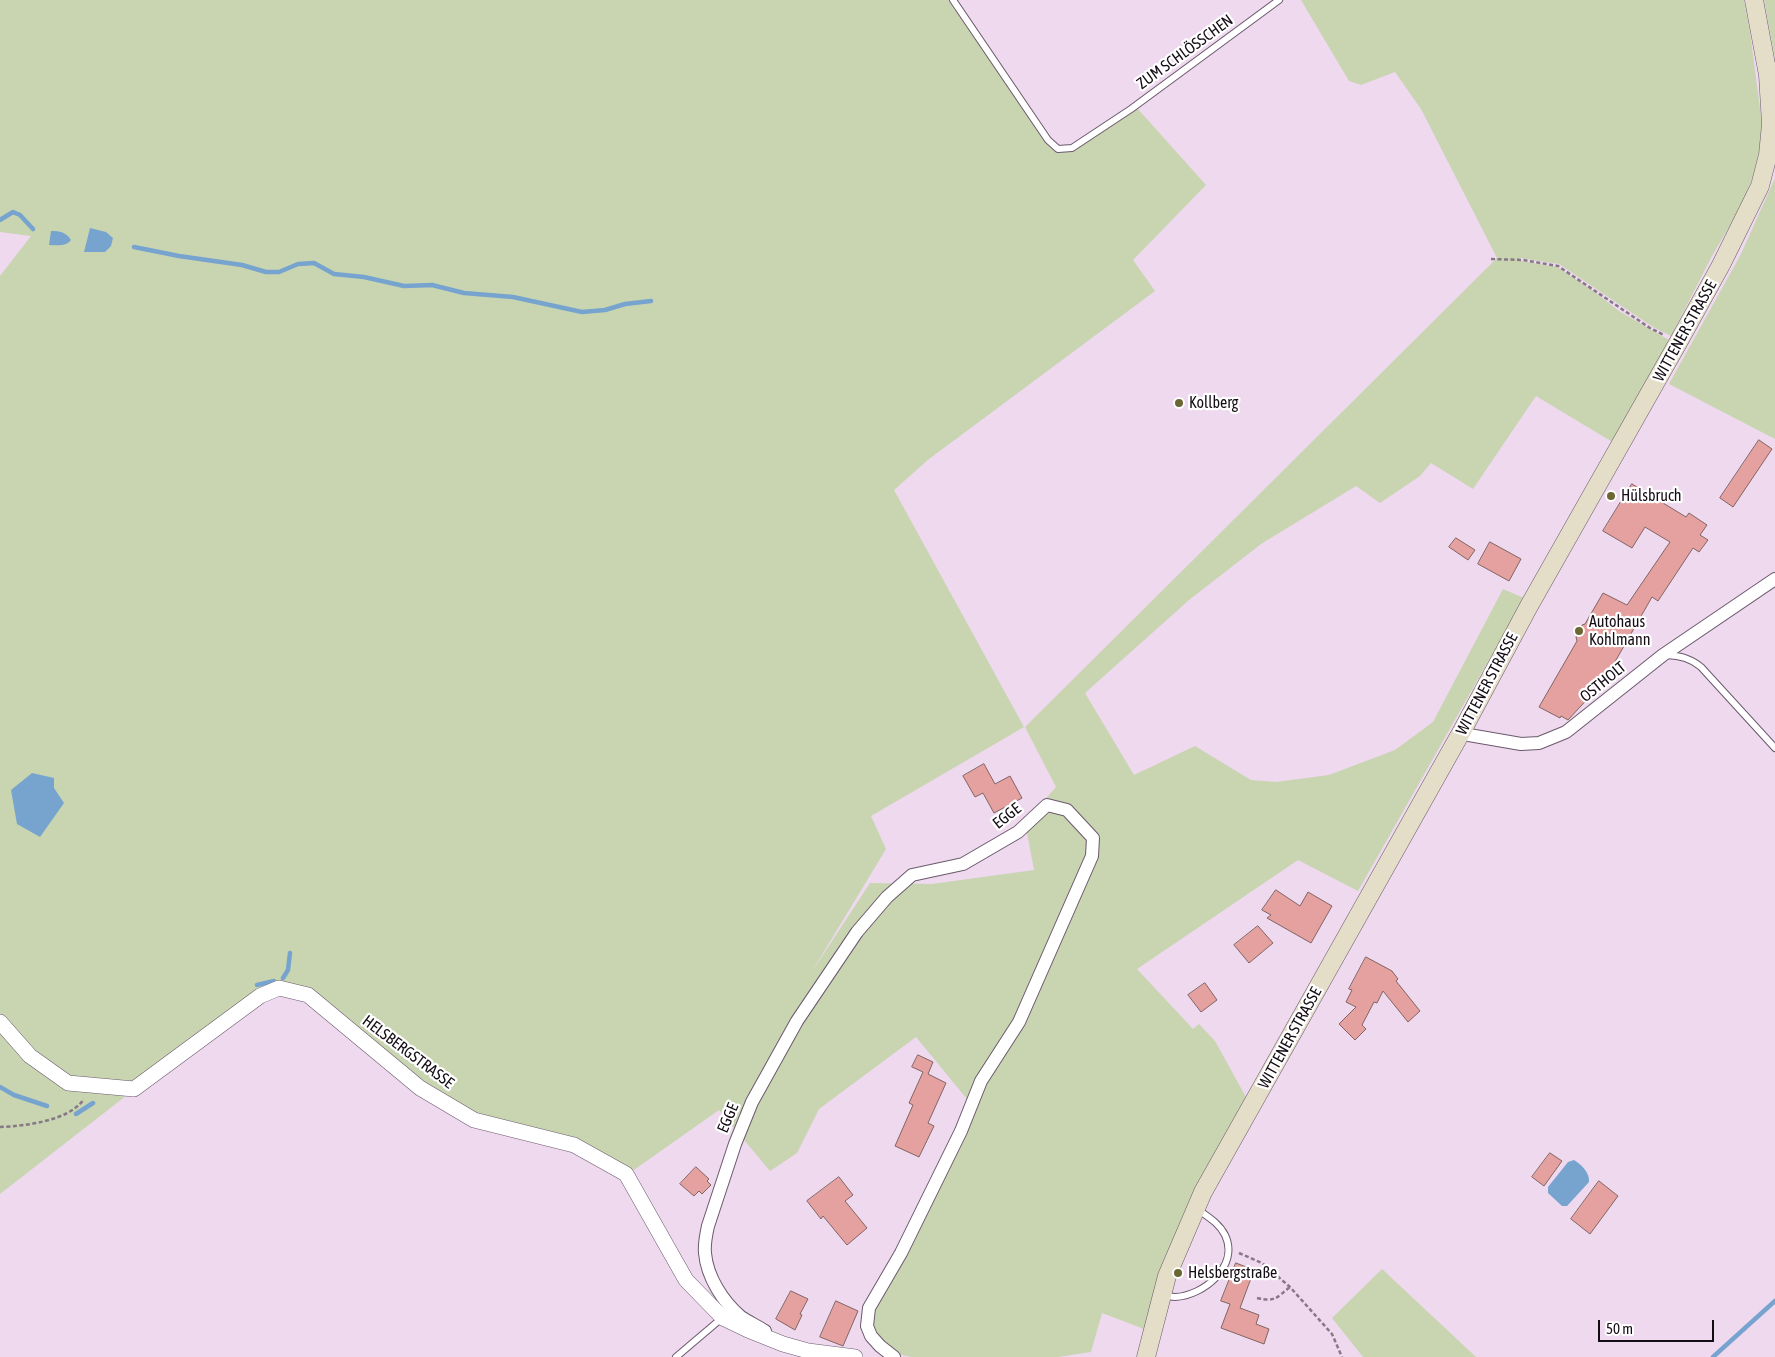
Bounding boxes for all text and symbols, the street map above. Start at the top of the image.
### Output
street label: ZUM SCHLÖSSCHEN [1133,11,1237,93]
street label: WITTENER STRASSE [1649,277,1721,385]
place label: Kollberg [1189,393,1238,413]
marker: Kollberg [1173,397,1185,409]
place label: Hülsbruch [1621,486,1682,506]
marker: Hülsbruch [1605,490,1617,502]
place label: Autohaus Kohlmann [1589,612,1651,650]
marker: Autohaus Kohlmann [1573,625,1585,637]
street label: WITTENER STRASSE [1452,630,1522,738]
street label: OSTHOLT [1576,658,1630,706]
street label: EGGE [989,799,1025,833]
street label: WITTENER STRASSE [1254,984,1326,1092]
street label: HELSBERGSTRASSE [358,1011,458,1093]
street label: EGGE [713,1100,743,1136]
place label: Helsbergstraße [1188,1263,1277,1283]
marker: Helsbergstraße [1172,1267,1184,1279]
scale bar [1600,1310,1716,1342]
text: 50 m [1606,1320,1633,1337]

